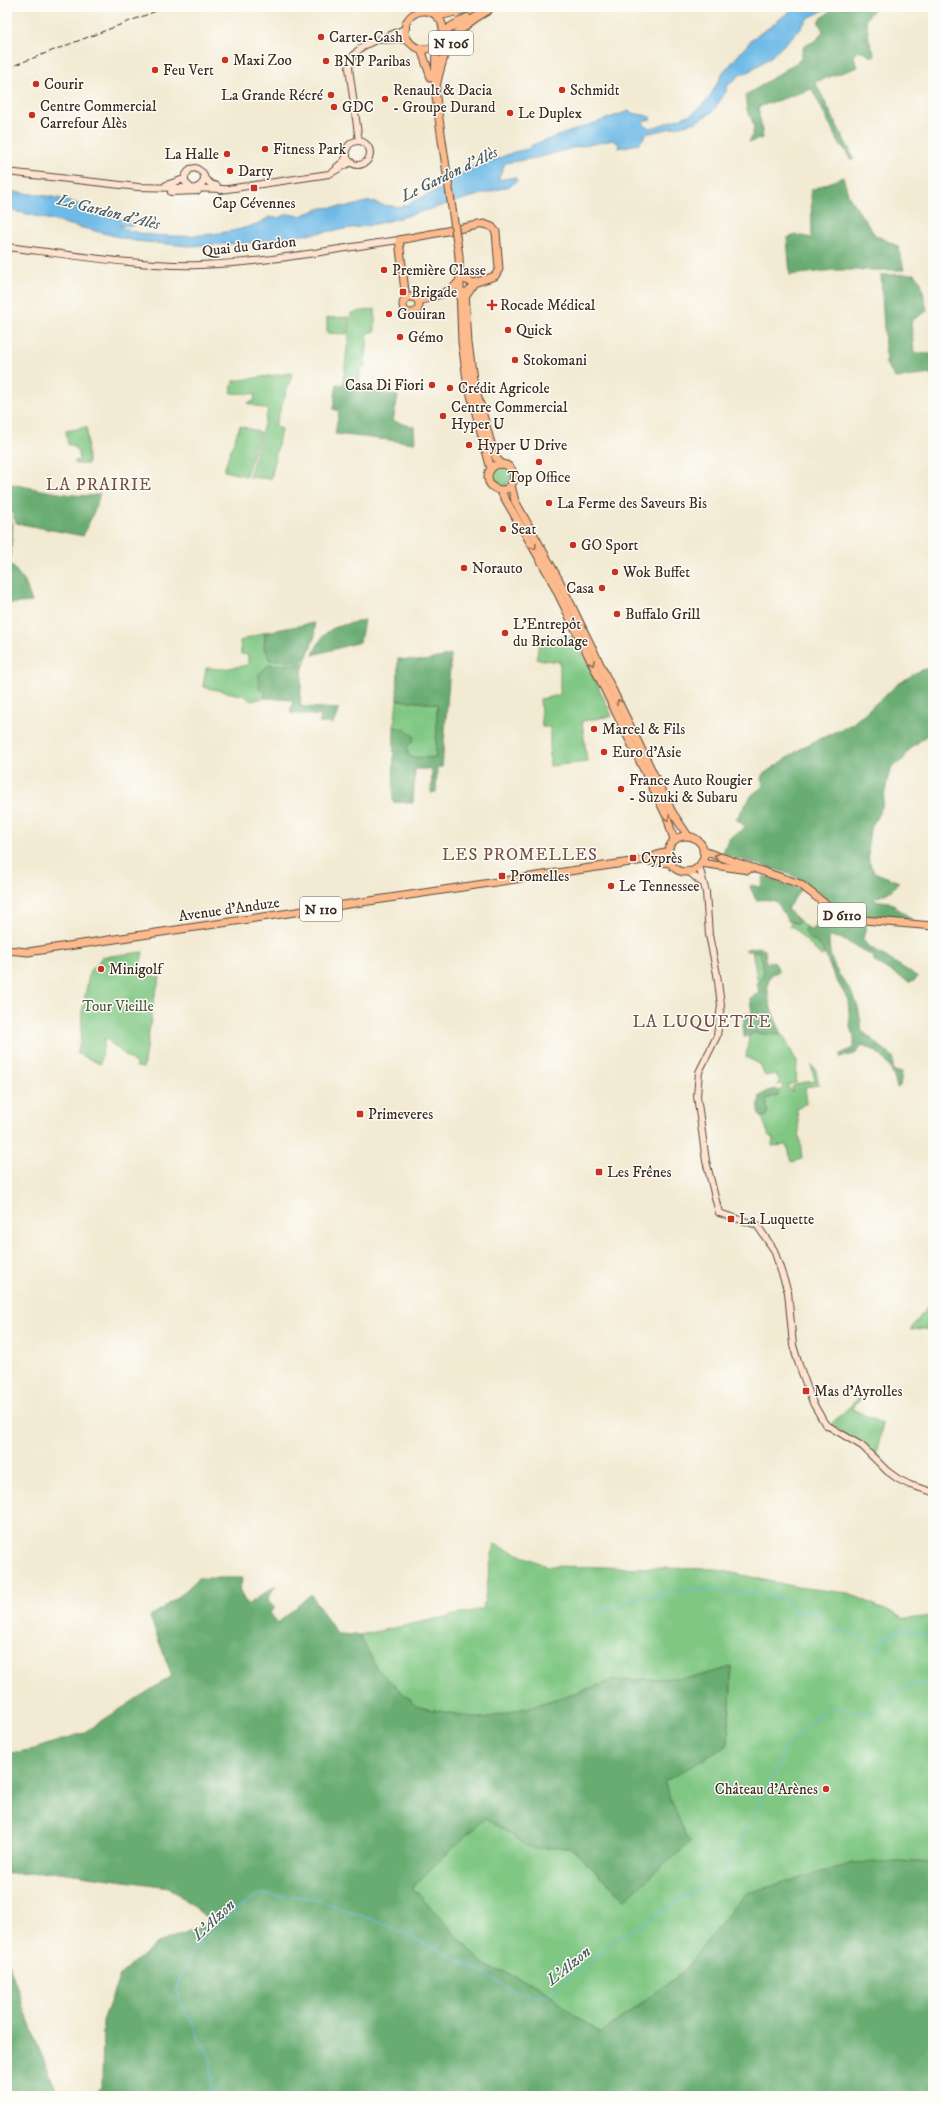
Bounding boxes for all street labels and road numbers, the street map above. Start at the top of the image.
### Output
road number: N 106 [429,31,473,55]
street label: Quai du Gardon [201,232,297,261]
street label: Avenue d'Anduze [177,893,281,926]
road number: N 110 [300,897,342,921]
road number: D 6110 [818,903,866,927]

